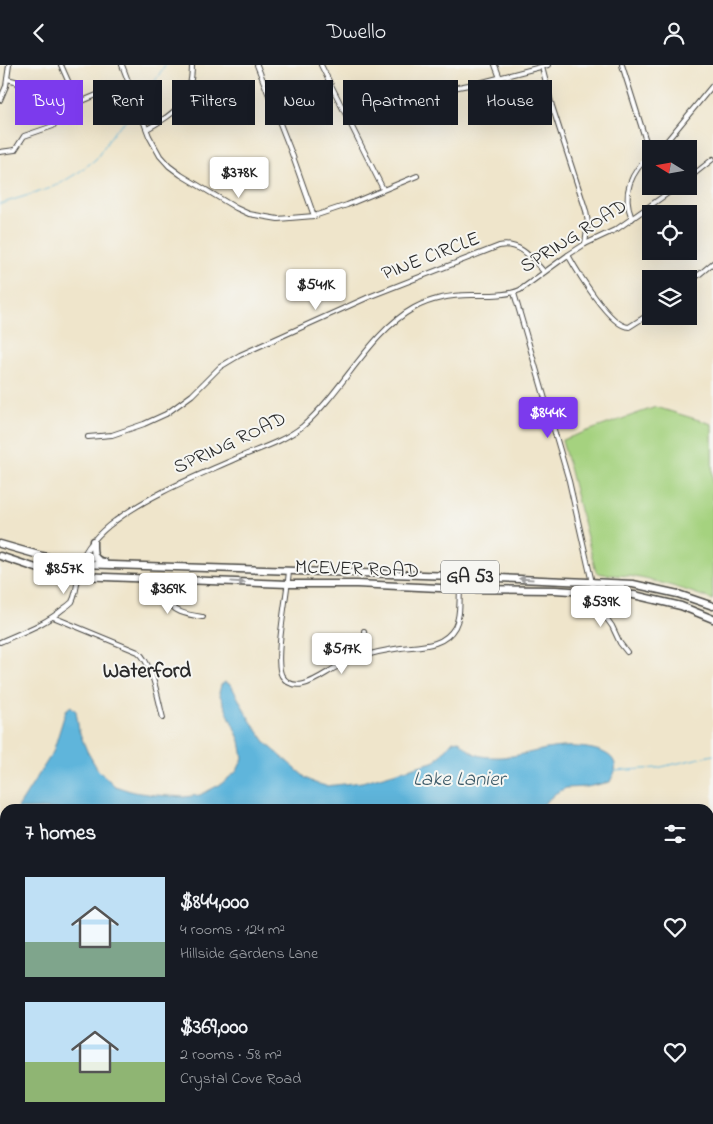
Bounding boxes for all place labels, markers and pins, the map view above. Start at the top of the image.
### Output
pin: $378K [204,157,274,199]
pin: $541K [281,269,351,311]
pin: $844K [513,397,583,439]
pin: $857K [29,553,99,595]
pin: $369K [133,573,203,615]
pin: $539K [566,585,636,628]
pin: $517K [307,633,377,675]

